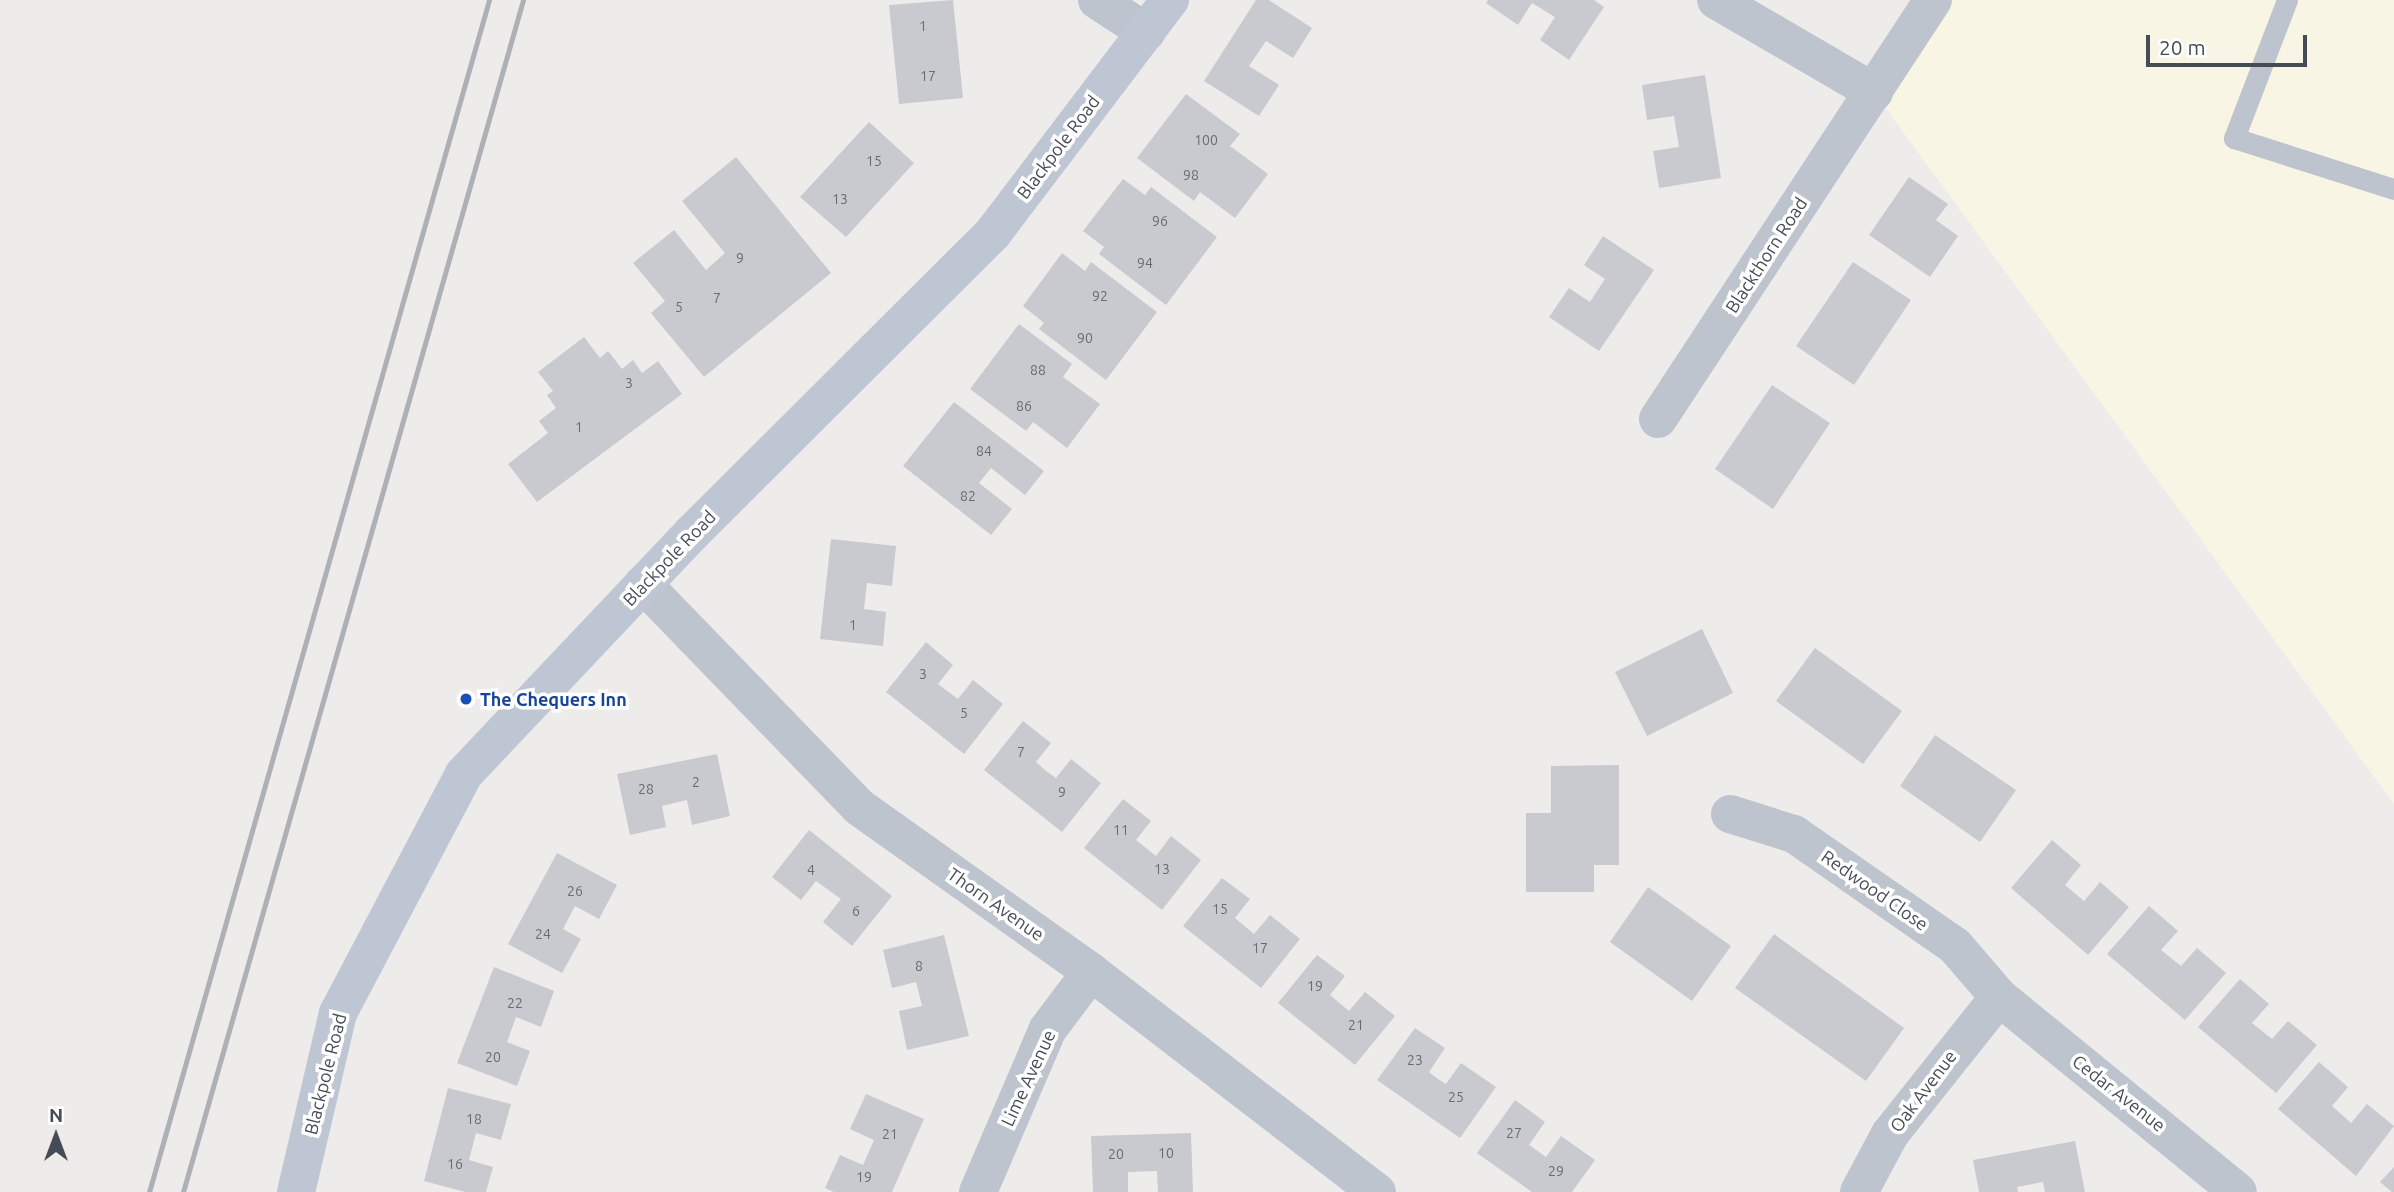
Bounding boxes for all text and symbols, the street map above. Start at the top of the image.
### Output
house number: 1 [919,18,927,34]
scale bar [2149,21,2310,65]
text: 20 m [2159,35,2206,59]
house number: 17 [920,68,936,84]
street label: Blackpole Road [1012,91,1104,203]
house number: 100 [1194,132,1218,148]
house number: 15 [866,153,882,169]
house number: 98 [1183,167,1199,183]
house number: 13 [832,191,848,207]
street label: Blackthorn Road [1721,193,1811,317]
house number: 96 [1152,213,1168,229]
house number: 9 [736,250,744,266]
house number: 94 [1137,255,1153,271]
house number: 92 [1092,288,1108,304]
house number: 7 [713,290,721,306]
house number: 5 [675,299,683,315]
house number: 90 [1077,330,1093,346]
house number: 88 [1030,362,1046,378]
house number: 3 [625,375,633,391]
house number: 86 [1016,398,1032,414]
house number: 1 [575,419,583,435]
house number: 84 [976,443,992,459]
house number: 82 [960,488,976,504]
street label: Blackpole Road [618,506,720,610]
house number: 1 [849,617,857,633]
house number: 3 [919,666,927,682]
place label: The Chequers Inn [480,688,627,710]
marker: The Chequers Inn [458,691,474,707]
house number: 5 [960,705,968,721]
house number: 7 [1017,744,1025,760]
house number: 2 [692,774,700,790]
house number: 28 [638,781,654,797]
house number: 9 [1058,784,1066,800]
house number: 11 [1113,822,1129,838]
street label: Redwood Close [1817,845,1933,935]
house number: 13 [1154,861,1170,877]
house number: 4 [807,862,815,878]
street label: Thorn Avenue [944,863,1048,945]
house number: 26 [567,883,583,899]
house number: 15 [1212,901,1228,917]
house number: 6 [852,903,860,919]
house number: 24 [535,926,551,942]
house number: 17 [1252,940,1268,956]
house number: 8 [915,958,923,974]
house number: 19 [1307,978,1323,994]
house number: 22 [507,995,523,1011]
street label: Blackpole Road [299,1011,351,1137]
house number: 21 [1348,1017,1364,1033]
street label: Lime Avenue [996,1026,1060,1130]
street label: Oak Avenue [1885,1046,1961,1136]
house number: 20 [485,1049,501,1065]
street label: Cedar Avenue [2068,1050,2170,1136]
house number: 23 [1407,1052,1423,1068]
house number: 25 [1448,1089,1464,1105]
north arrow [21,1101,91,1171]
text: N [49,1104,63,1126]
house number: 18 [466,1111,482,1127]
house number: 27 [1506,1125,1522,1141]
house number: 21 [882,1126,898,1142]
house number: 10 [1158,1145,1174,1161]
house number: 20 [1108,1146,1124,1162]
house number: 16 [447,1156,463,1172]
house number: 29 [1548,1163,1564,1179]
house number: 19 [856,1169,872,1185]

